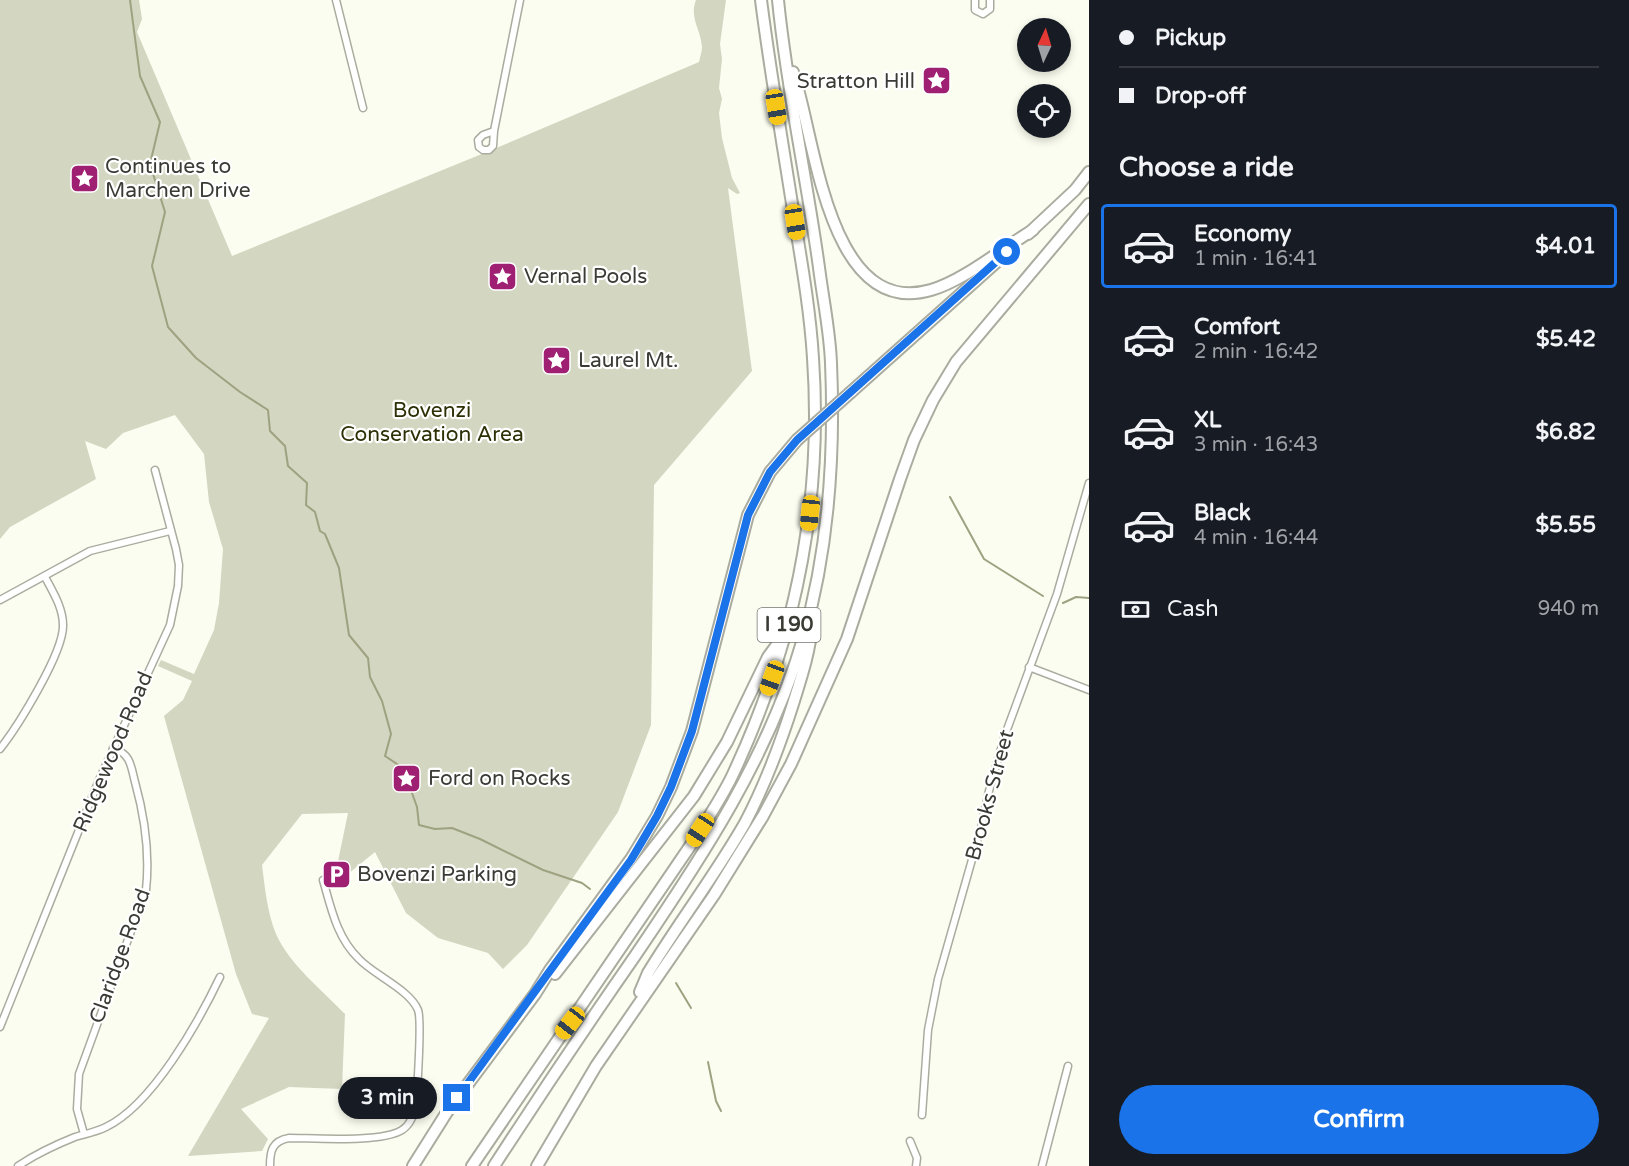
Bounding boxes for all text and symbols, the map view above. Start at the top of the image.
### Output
north arrow [1017,18,1071,72]
map controls [1017,18,1071,138]
text: Pickup [1155,25,1226,51]
place icon: Stratton Hill [920,65,952,97]
place label: Stratton Hill [797,69,915,94]
text: Drop-off [1155,83,1246,109]
button: locate [1017,84,1071,138]
car [764,88,788,126]
text: Choose a ride [1119,151,1294,184]
place label: Continues to Marchen Drive [105,154,251,203]
place icon: Continues to Marchen Drive [68,162,100,194]
car [783,203,807,241]
icon: car [1122,219,1176,273]
text: Economy [1194,221,1291,247]
text: $4.01 [1535,233,1596,259]
route start [993,238,1020,265]
text: 1 min · 16:41 [1194,247,1318,271]
place icon: Vernal Pools [487,260,519,292]
place label: Vernal Pools [524,264,647,289]
icon: car [1122,312,1176,366]
text: Comfort [1194,314,1280,340]
text: $5.42 [1536,326,1596,352]
text: 2 min · 16:42 [1194,340,1318,364]
place icon: Laurel Mt. [541,344,573,376]
place label: Laurel Mt. [578,348,678,373]
park label: Bovenzi Conservation Area [340,398,524,447]
icon: car [1122,405,1176,459]
text: XL [1194,407,1221,433]
text: $6.82 [1535,419,1596,445]
text: 3 min · 16:43 [1194,433,1318,457]
car [799,494,821,532]
icon: car [1122,498,1176,552]
text: Black [1194,500,1251,526]
text: $5.55 [1535,512,1596,538]
text: 4 min · 16:44 [1194,526,1318,550]
icon: cash [1119,593,1152,626]
text: Cash [1167,596,1219,622]
text: 940 m [1538,597,1599,621]
road number: I 190 [758,608,820,642]
car [757,658,787,698]
street label: Ridgewood Road [68,668,158,836]
street label: Brooks Street [961,727,1019,863]
place icon: Ford on Rocks [391,762,423,794]
place label: Ford on Rocks [428,766,570,791]
car [683,810,717,850]
parking icon: Bovenzi Parking [320,858,352,890]
place label: Bovenzi Parking [357,862,517,887]
street label: Claridge Road [84,885,156,1027]
car [552,1003,588,1043]
callout: 3 min [337,1077,436,1119]
route end [443,1084,470,1111]
button: Confirm [1119,1085,1599,1154]
text: 3 min [361,1086,414,1110]

